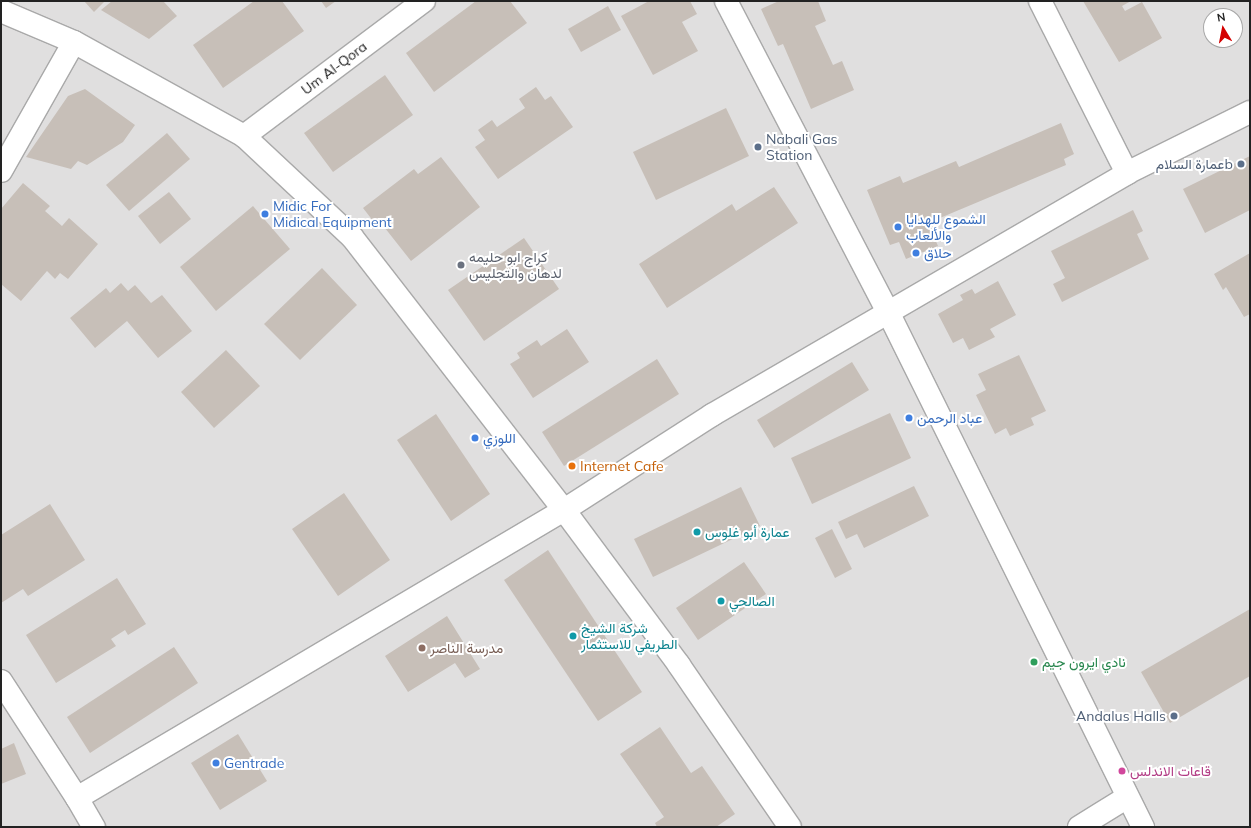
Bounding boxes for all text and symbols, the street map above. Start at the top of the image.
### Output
north arrow [1203,8,1243,48]
text: N [1216,10,1226,25]
street label: Um Al-Qora [298,38,370,98]
place label: Nabali Gas Station [766,131,838,164]
marker: Nabali Gas Station [753,142,763,152]
place label: عمارة السلامb [1156,156,1233,172]
marker: عمارة السلامb [1236,159,1246,169]
place label: Midic For Midical Equipment [273,198,392,230]
marker: Midic For Midical Equipment [260,209,270,219]
place label: الشموع للهدايا والألعاب [906,211,986,244]
marker: الشموع للهدايا والألعاب [893,222,903,232]
place label: حلاق [924,245,952,261]
marker: حلاق [911,248,921,258]
place label: كراج ابو حليمه لدهان والتجليس [469,249,562,282]
marker: كراج ابو حليمه لدهان والتجليس [456,260,466,270]
place label: عباد الرحمن [917,410,982,426]
marker: عباد الرحمن [904,413,914,423]
place label: اللوزي [483,430,516,446]
marker: اللوزي [470,433,480,443]
place label: Internet Cafe [580,458,664,474]
marker: Internet Cafe [567,461,577,471]
place label: عمارة أبو غلوس [705,524,790,540]
marker: عمارة أبو غلوس [692,527,702,537]
place label: الصالحي [729,593,775,609]
marker: الصالحي [716,596,726,606]
place label: شركة الشيخ الطريفي للاستثمار [581,620,678,652]
marker: شركة الشيخ الطريفي للاستثمار [568,631,578,641]
place label: مدرسة الناصر [430,640,503,656]
marker: مدرسة الناصر [417,643,427,653]
place label: نادي ايرون جيم [1042,654,1126,670]
marker: نادي ايرون جيم [1029,657,1039,667]
place label: Andalus Halls [1076,708,1166,724]
marker: Andalus Halls [1169,711,1179,721]
place label: Gentrade [224,755,284,771]
marker: Gentrade [211,758,221,768]
place label: قاعات الاندلس [1130,763,1211,779]
marker: قاعات الاندلس [1117,766,1127,776]

